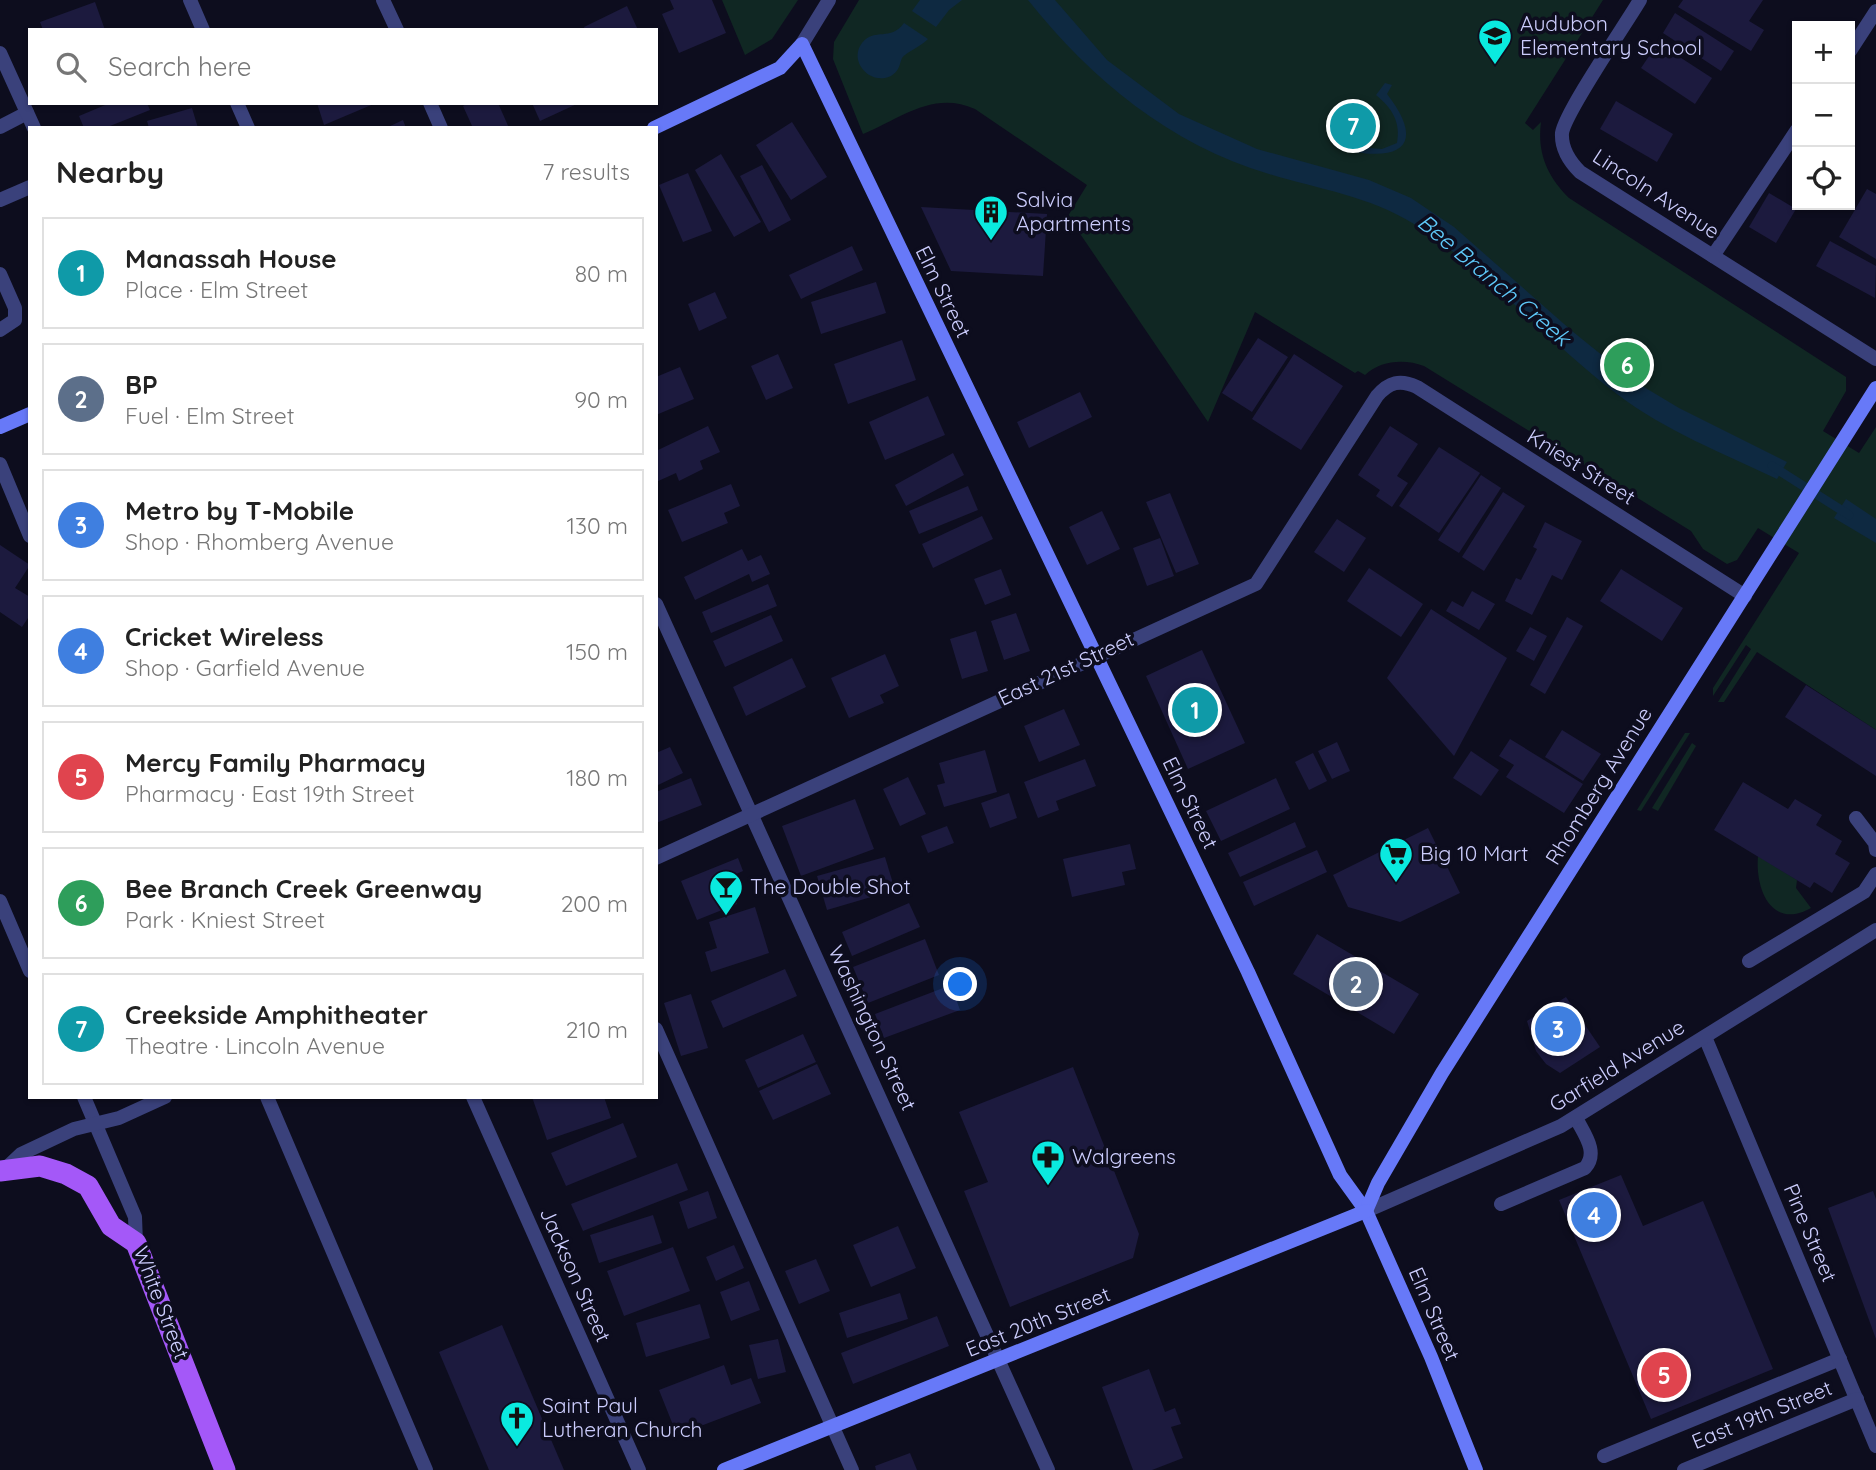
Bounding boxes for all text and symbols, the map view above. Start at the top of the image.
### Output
place label: Audubon Elementary School [1520,10,1702,60]
school or university icon: Audubon Elementary School [1476,17,1514,66]
map controls [1792,21,1855,210]
button: + [1792,21,1855,84]
search box [28,28,658,105]
icon: search [52,48,90,86]
text: Search here [108,50,252,83]
button: − [1792,84,1855,147]
pin: 7 [1330,100,1376,152]
street label: Lincoln Avenue [1588,143,1725,244]
button: locate [1792,147,1855,210]
text: Nearby [56,153,164,191]
text: 7 results [542,157,630,186]
place label: Salvia Apartments [1016,186,1131,236]
building icon: Salvia Apartments [972,193,1010,242]
water label: Bee Branch Creek [1412,207,1578,353]
street label: Elm Street [911,241,977,342]
text: Manassah House [125,242,337,275]
text: 1 [77,259,85,288]
text: 80 m [575,259,628,288]
text: Place · Elm Street [125,275,308,304]
pin: 6 [1604,339,1650,391]
text: BP [125,368,158,401]
text: 2 [74,385,88,414]
text: 90 m [574,385,628,414]
text: Fuel · Elm Street [125,401,295,430]
street label: Kniest Street [1523,423,1640,510]
text: Metro by T-Mobile [125,494,354,527]
text: 3 [75,511,87,540]
text: 130 m [566,511,628,540]
text: Shop · Rhomberg Avenue [125,527,394,556]
text: Cricket Wireless [125,620,324,653]
street label: East 21st Street [994,625,1138,711]
text: 4 [74,637,88,666]
text: 150 m [566,637,628,666]
text: Shop · Garfield Avenue [125,653,365,682]
pin: 1 [1172,684,1218,736]
street label: Rhomberg Avenue [1539,702,1657,869]
text: Mercy Family Pharmacy [125,746,426,779]
street label: Elm Street [1158,752,1224,853]
text: 5 [74,763,88,792]
text: 180 m [566,763,628,792]
text: Pharmacy · East 19th Street [125,779,415,808]
supermarket icon: Big 10 Mart [1377,835,1415,884]
place label: Big 10 Mart [1420,840,1528,866]
bar icon: The Double Shot [707,868,745,917]
text: Bee Branch Creek Greenway [125,872,482,905]
place label: The Double Shot [750,873,911,899]
text: 6 [75,889,87,918]
text: 200 m [561,889,628,918]
text: Park · Kniest Street [125,905,325,934]
street label: Washington Street [823,941,923,1114]
pin: 2 [1333,958,1379,1010]
your location [943,967,977,1001]
text: Creekside Amphitheater [125,998,428,1031]
pin: 3 [1535,1003,1581,1055]
street label: Garfield Avenue [1544,1013,1689,1117]
text: 7 [75,1015,87,1044]
text: 210 m [566,1015,628,1044]
text: Theatre · Lincoln Avenue [125,1031,385,1060]
pharmacy icon: Walgreens [1029,1138,1067,1187]
place label: Walgreens [1072,1143,1176,1169]
street label: Pine Street [1779,1180,1843,1286]
pin: 4 [1571,1189,1617,1241]
street label: Jackson Street [535,1203,617,1346]
street label: White Street [129,1243,195,1363]
street label: Elm Street [1404,1263,1466,1364]
street label: East 20th Street [962,1280,1114,1362]
pin: 5 [1641,1349,1687,1401]
street label: East 19th Street [1688,1374,1836,1454]
place label: Saint Paul Lutheran Church [542,1392,702,1442]
church icon: Saint Paul Lutheran Church [498,1399,536,1448]

